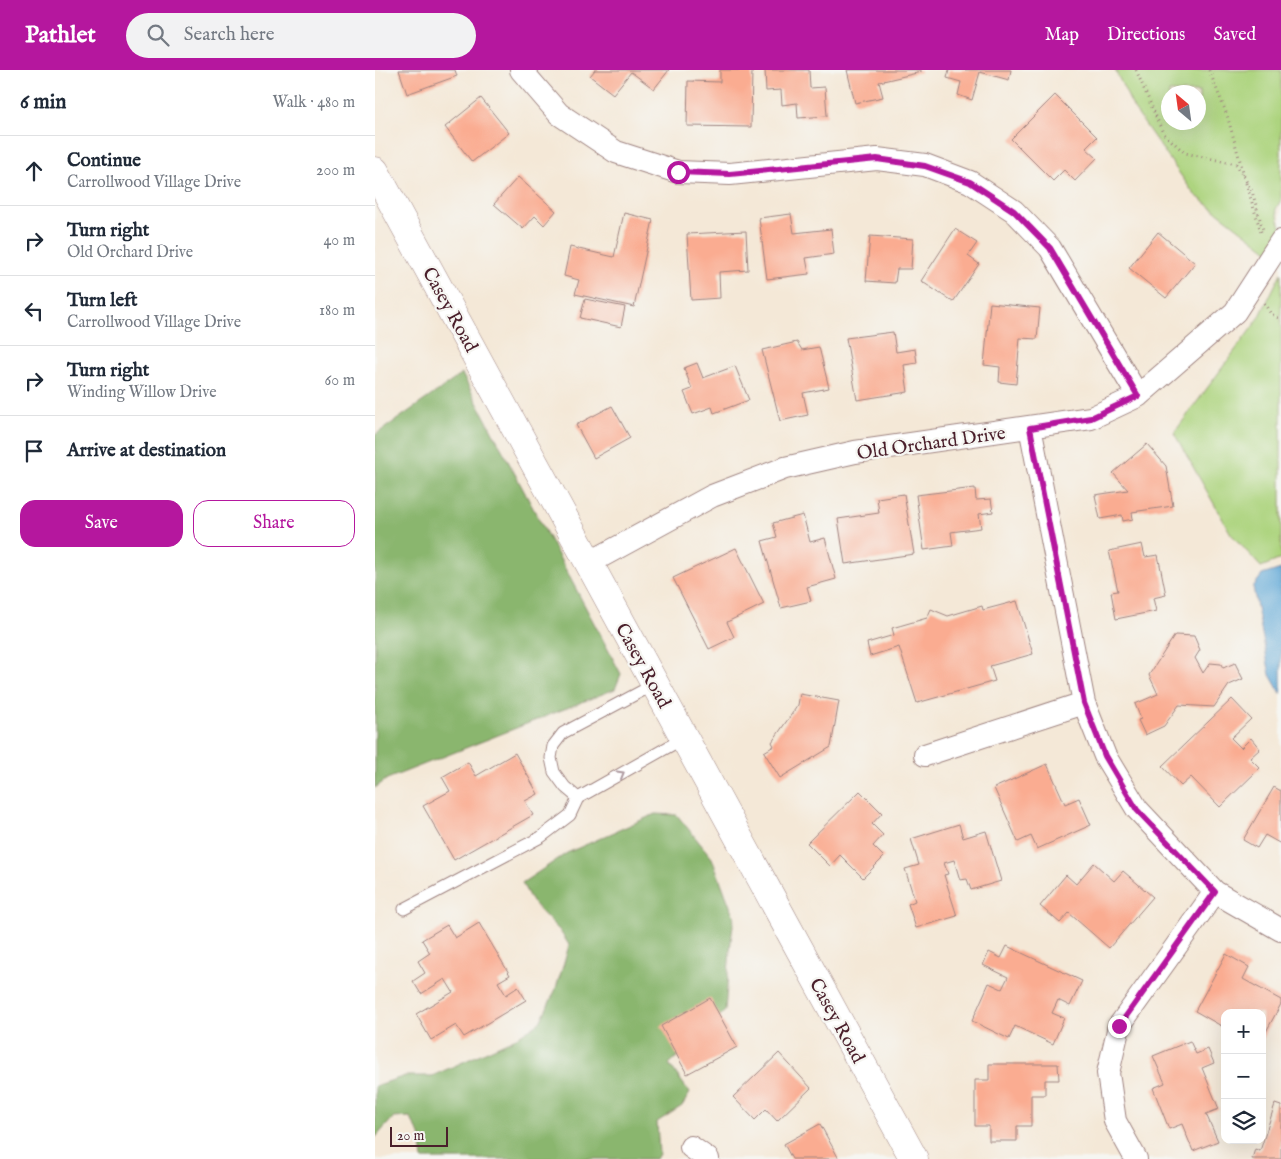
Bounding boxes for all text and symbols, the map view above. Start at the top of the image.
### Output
search box [126,13,476,58]
text: Pathlet [25,20,96,51]
icon: search [144,21,172,49]
text: Search here [184,23,274,47]
text: Map [1045,24,1079,47]
text: Directions [1107,24,1185,47]
text: Saved [1213,24,1256,47]
north arrow [1161,85,1206,130]
text: 6 min [20,89,66,116]
text: Walk · 480 m [273,93,355,113]
text: Continue [67,149,141,173]
icon: ahead [20,157,48,185]
text: 200 m [316,161,355,181]
route start [667,161,690,184]
text: Carrollwood Village Drive [67,173,241,193]
text: Turn right [67,219,149,243]
icon: right [20,227,48,255]
text: 40 m [323,231,355,251]
text: Old Orchard Drive [67,243,193,263]
street label: Casey Road [416,263,483,357]
text: Turn left [67,289,138,313]
icon: left [20,297,48,325]
text: 180 m [319,301,355,321]
text: Carrollwood Village Drive [67,313,241,333]
text: Turn right [67,359,149,383]
icon: right [20,367,48,395]
text: 60 m [325,371,355,391]
text: Winding Willow Drive [67,383,217,403]
street label: Old Orchard Drive [855,422,1007,466]
icon: arrive [20,437,48,465]
text: Arrive at destination [67,439,226,463]
button: Save [20,500,183,547]
button: Share [193,500,355,547]
street label: Casey Road [609,619,676,713]
one-way arrow [615,770,624,780]
street label: Casey Road [803,974,870,1068]
map controls [1221,1009,1266,1144]
button: + [1221,1009,1266,1054]
route end [1108,1015,1131,1038]
button: − [1221,1054,1266,1099]
button: layers [1221,1099,1266,1144]
scale bar [390,1124,447,1147]
text: 20 m [397,1127,424,1145]

